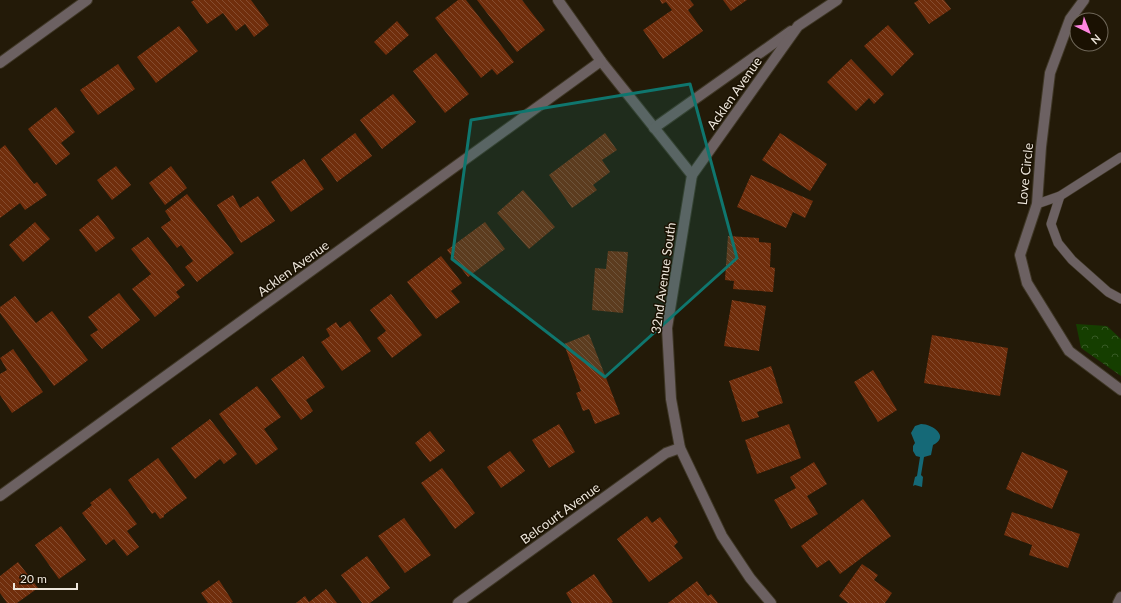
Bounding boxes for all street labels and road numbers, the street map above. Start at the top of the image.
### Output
street label: Acklen Avenue [703,54,765,132]
street label: Love Circle [1014,142,1036,206]
street label: 32nd Avenue South [647,221,679,335]
street label: Acklen Avenue [254,237,332,299]
street label: Belcourt Avenue [517,479,603,547]

